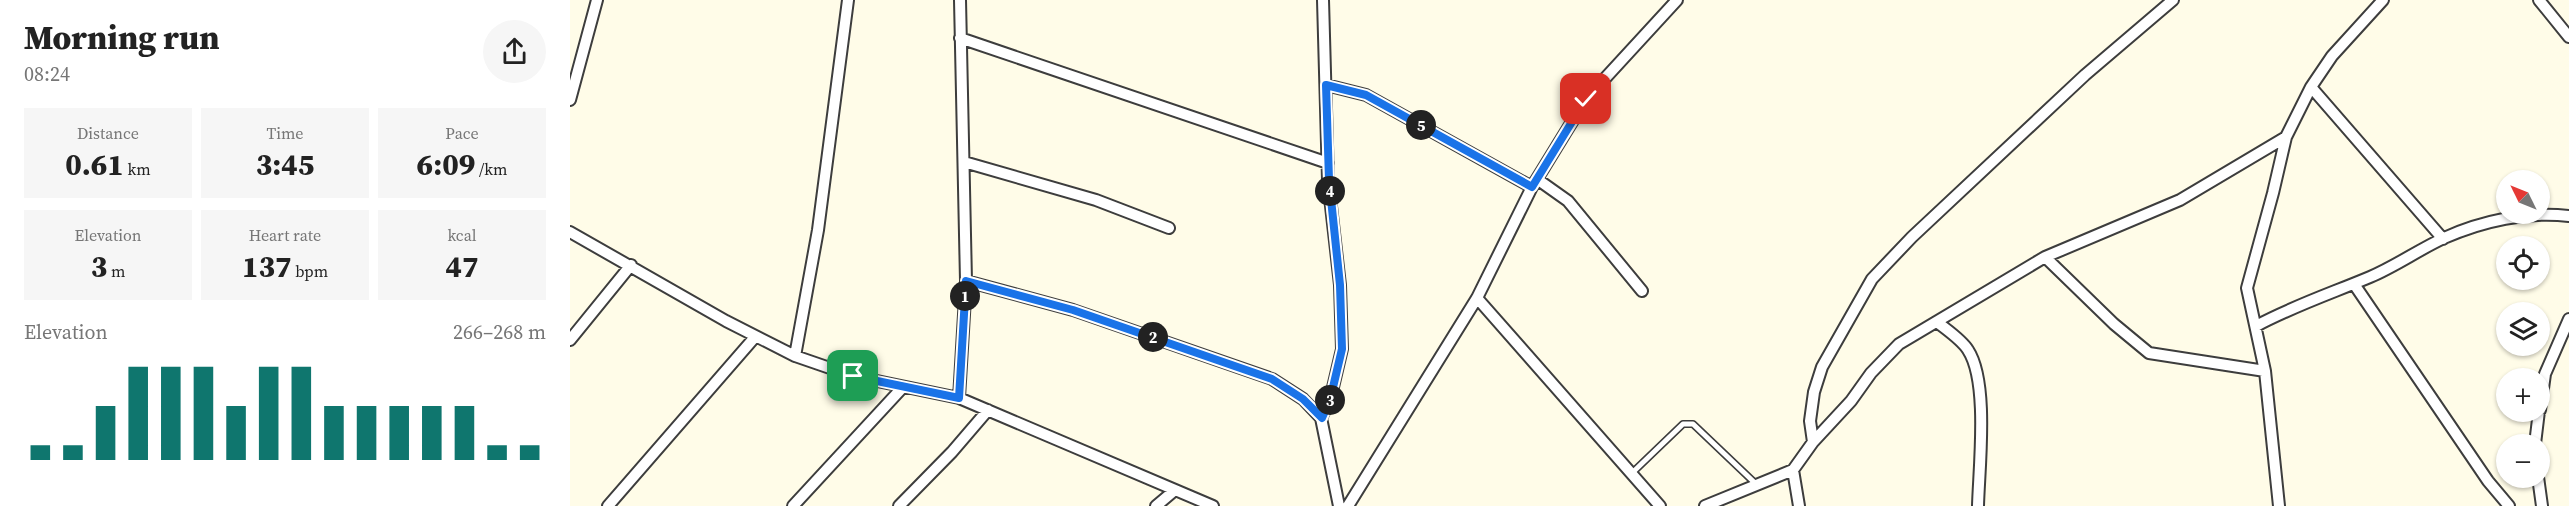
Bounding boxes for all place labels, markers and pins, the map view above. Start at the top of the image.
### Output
pin [1560,73,1611,124]
pin: 5 [1406,110,1436,140]
pin: 4 [1315,176,1345,206]
pin: 1 [950,281,980,311]
pin: 2 [1138,322,1168,352]
pin [827,350,878,401]
pin: 3 [1315,385,1345,415]

